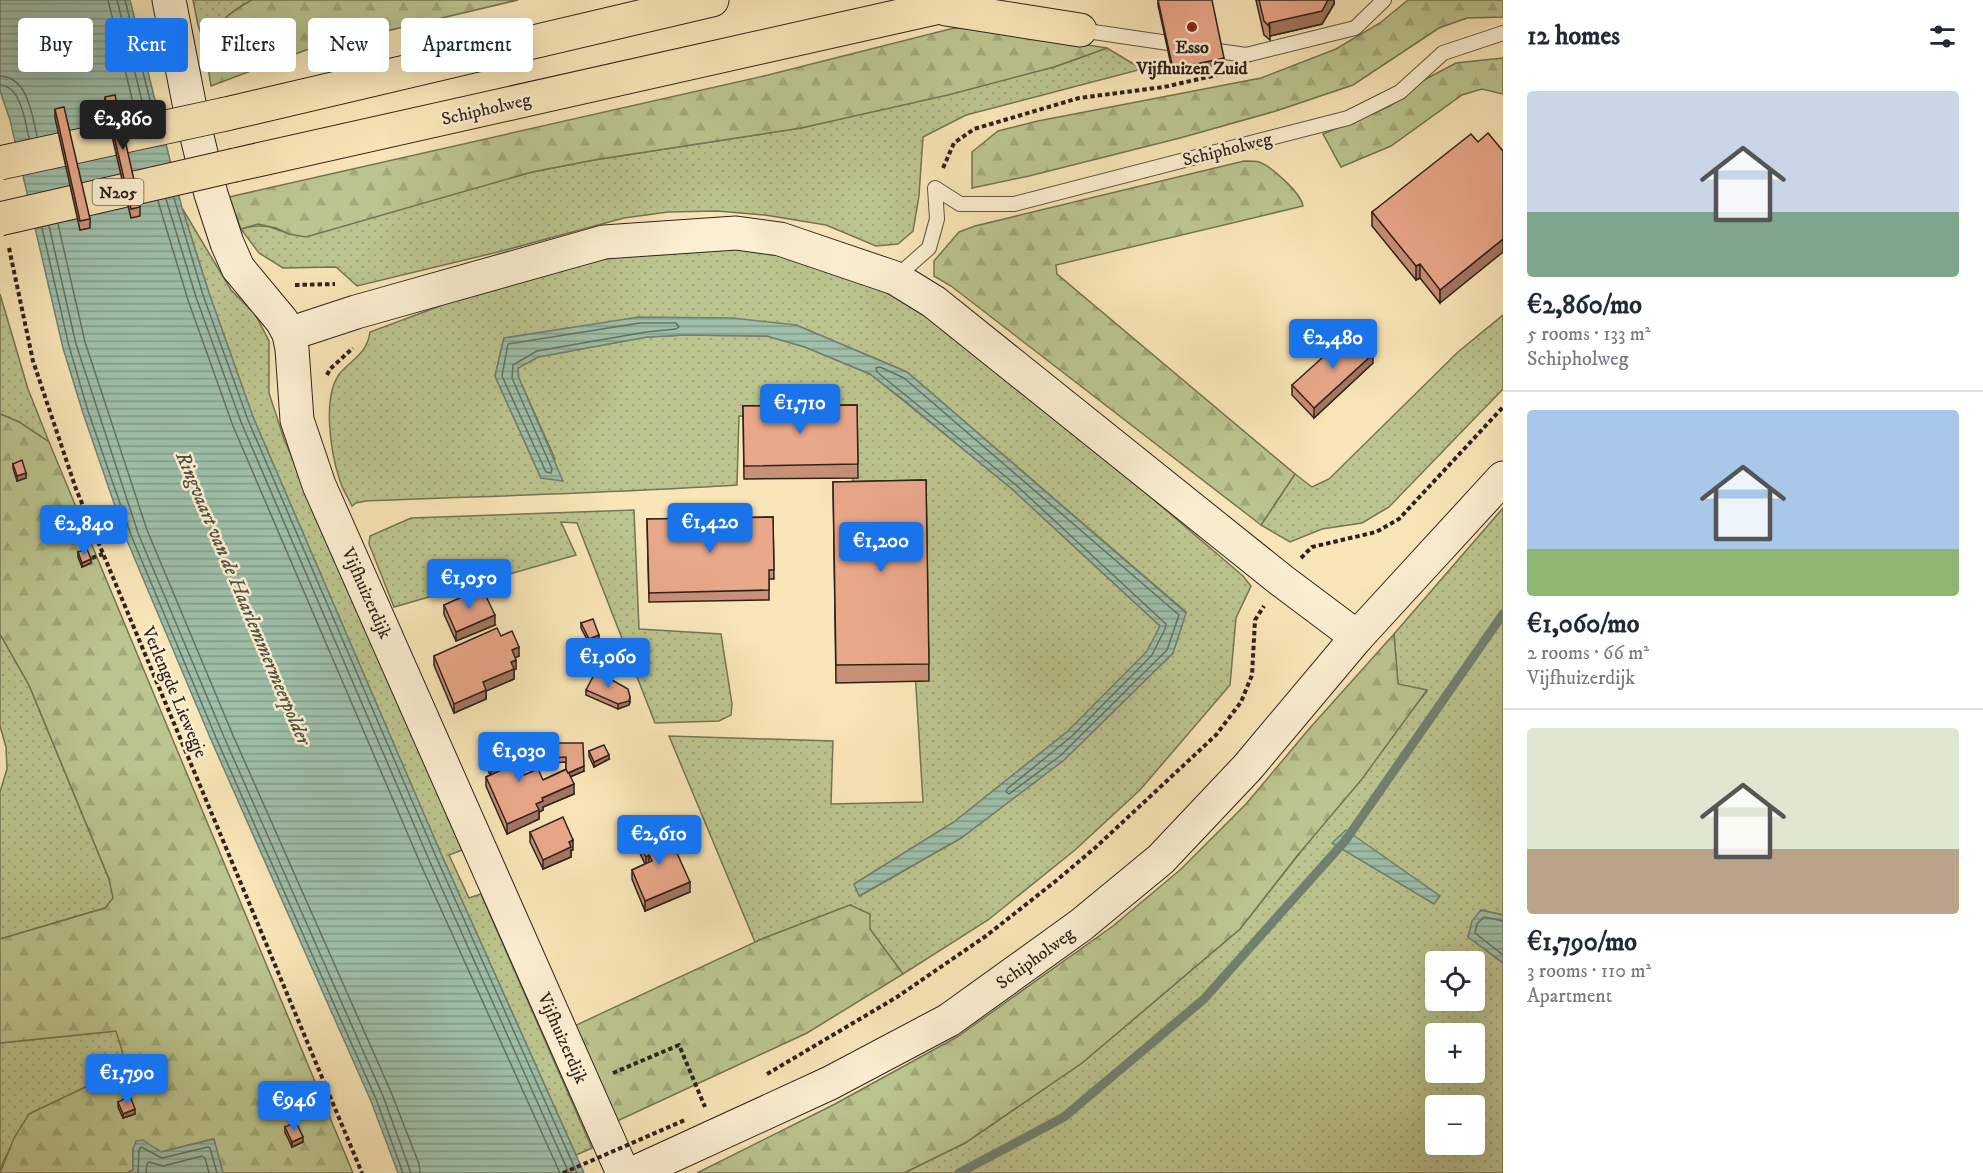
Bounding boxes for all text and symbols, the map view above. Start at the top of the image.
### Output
chip: Buy [18,18,93,72]
chip: Rent [105,18,188,72]
chip: Filters [200,18,296,72]
chip: New [308,18,389,72]
chip: Apartment [401,18,533,72]
marker: Esso Vijfhuizen Zuid [1185,20,1199,34]
text: 12 homes [1527,20,1620,53]
icon: filters [1926,20,1959,53]
place label: Esso Vijfhuizen Zuid [1135,37,1249,80]
street label: Schipholweg [439,89,533,131]
pin: €2,860 [74,100,172,151]
text: €2,860 [94,107,152,132]
street label: Schipholweg [1180,128,1274,172]
icon: home [1689,130,1797,238]
road number: N205 [92,179,144,205]
text: €2,860/mo [1527,289,1642,322]
pin: €2,480 [1284,319,1382,370]
text: 5 rooms · 133 m² [1527,322,1651,347]
text: €2,480 [1303,326,1363,351]
text: Schipholweg [1527,347,1628,372]
pin: €1,710 [751,384,849,435]
text: €1,710 [774,391,826,416]
water label: Ringvaart van de Haarlemmermeerpolder [169,447,317,751]
icon: home [1689,449,1797,557]
pin: €1,420 [661,503,759,554]
pin: €2,840 [35,505,133,556]
text: €1,420 [682,510,738,535]
text: €2,840 [54,512,114,537]
pin: €1,200 [832,522,930,573]
text: €1,200 [853,529,909,554]
street label: Vijfhuizerdijk [336,544,396,642]
pin: €1,050 [420,559,518,610]
text: €1,050 [441,566,497,591]
text: €1,060/mo [1527,608,1639,641]
street label: Verlengde Liewegje [136,623,212,761]
pin: €1,060 [559,638,657,689]
text: 2 rooms · 66 m² [1527,641,1649,666]
text: €1,060 [580,645,636,670]
text: Vijfhuizerdijk [1527,666,1635,691]
pin: €1,030 [470,732,568,783]
text: €1,030 [492,739,546,764]
icon: home [1689,767,1797,875]
pin: €2,610 [610,815,708,866]
text: €2,610 [631,822,687,847]
street label: Schipholweg [992,923,1079,995]
text: €1,790/mo [1527,926,1637,959]
map controls [1425,951,1485,1155]
button: locate [1425,951,1485,1011]
text: 3 rooms · 110 m² [1527,959,1651,984]
text: Apartment [1527,984,1612,1009]
street label: Vijfhuizerdijk [532,989,592,1087]
button: + [1425,1023,1485,1083]
pin: €1,790 [78,1054,176,1105]
text: €1,790 [100,1061,154,1086]
pin: €946 [258,1081,330,1132]
text: €946 [272,1088,316,1113]
button: − [1425,1095,1485,1155]

